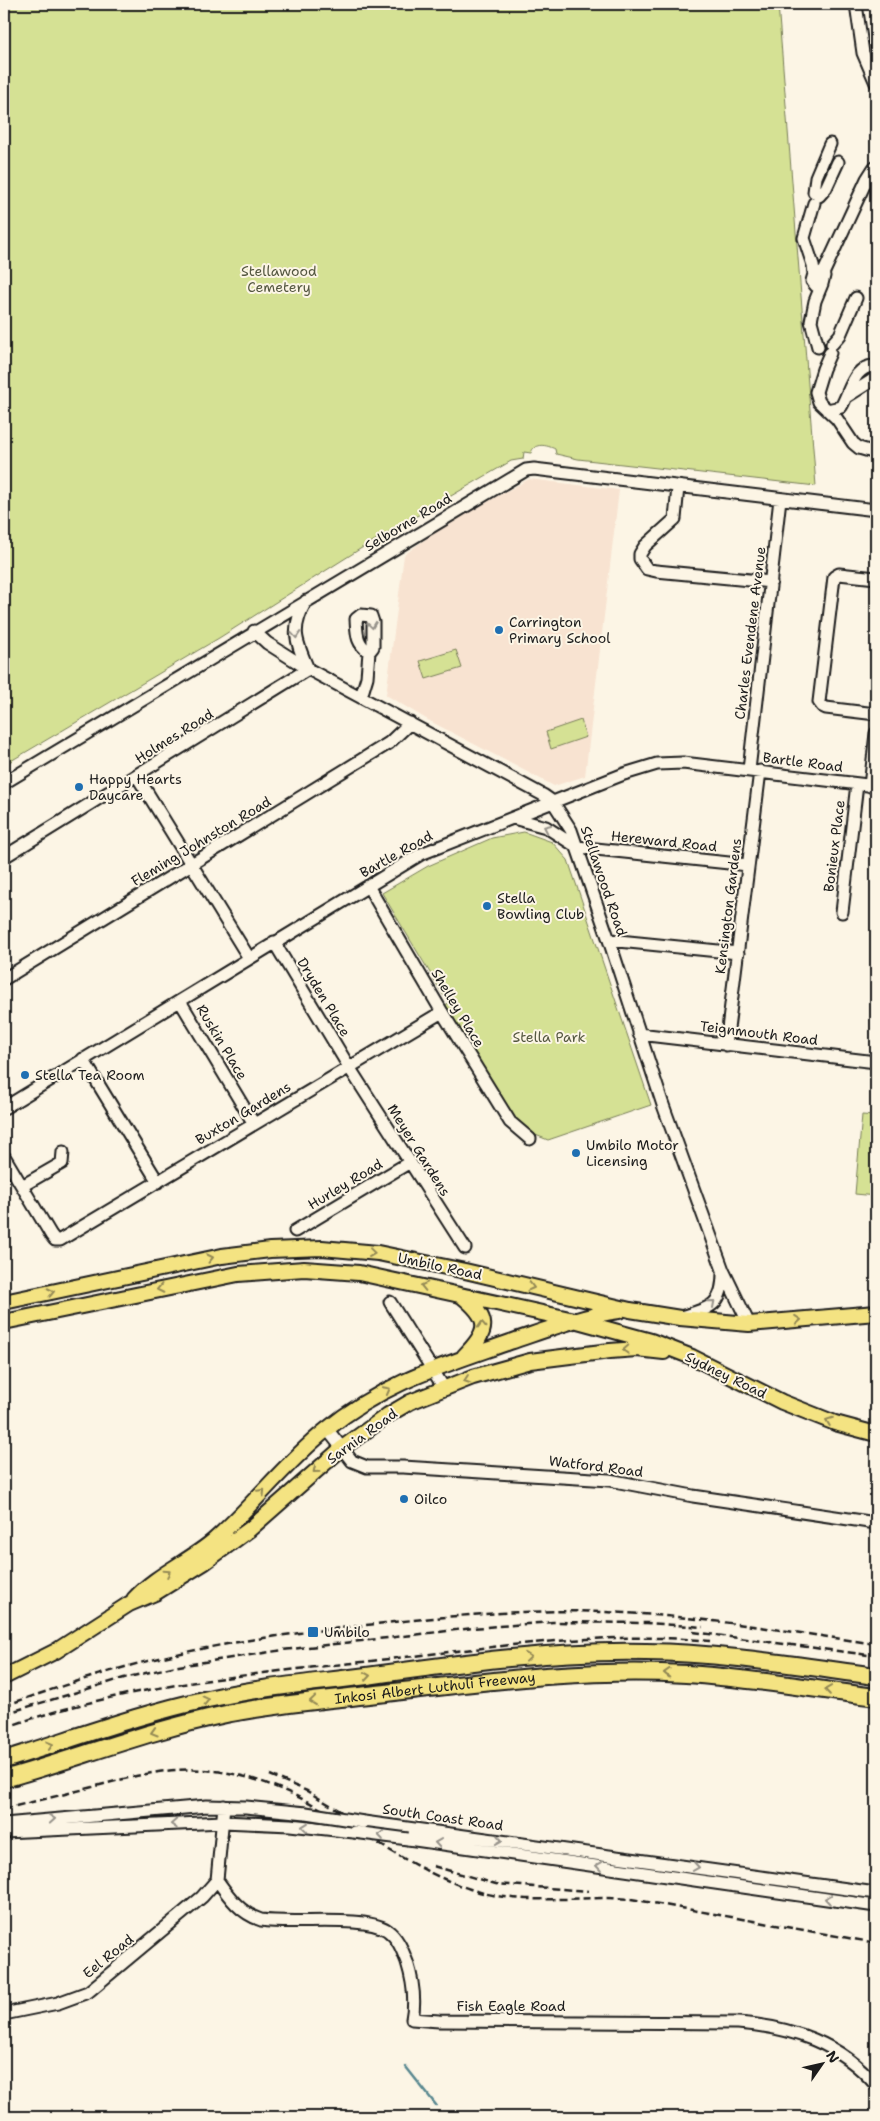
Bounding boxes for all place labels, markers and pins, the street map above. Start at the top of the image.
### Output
place label: Carrington Primary School [509,613,611,647]
marker: Carrington Primary School [493,624,505,636]
place label: Happy Hearts Daycare [89,770,182,804]
marker: Happy Hearts Daycare [73,781,85,793]
place label: Stella Bowling Club [497,889,584,923]
marker: Stella Bowling Club [481,900,493,912]
place label: Stella Tea Room [35,1066,145,1084]
marker: Stella Tea Room [19,1069,31,1081]
place label: Umbilo Motor Licensing [586,1136,679,1170]
marker: Umbilo Motor Licensing [570,1147,582,1159]
place label: Oilco [414,1490,447,1508]
marker: Oilco [398,1493,410,1505]
place label: Umbilo [324,1623,370,1641]
marker: Umbilo [306,1625,320,1639]

